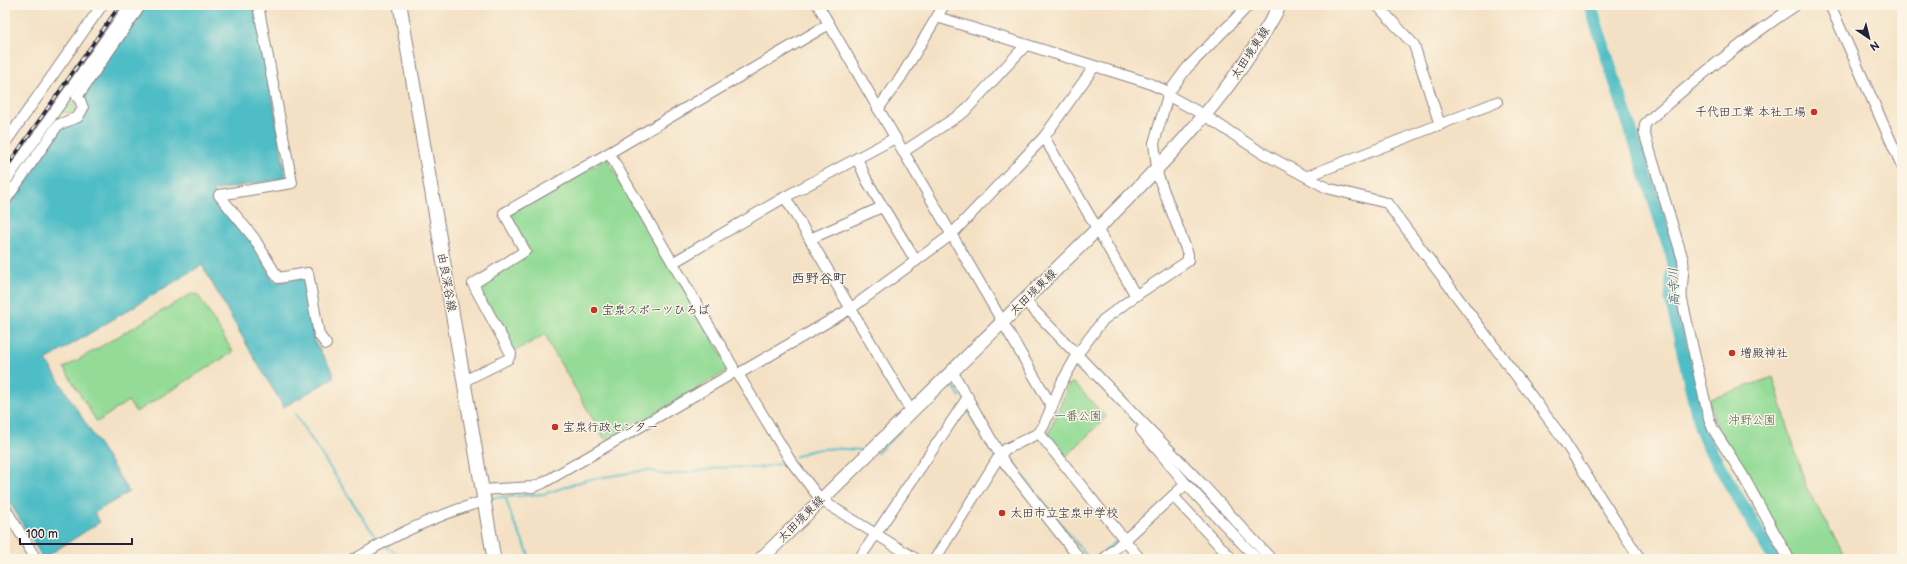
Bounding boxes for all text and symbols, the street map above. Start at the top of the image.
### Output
north arrow [1849,18,1889,58]
street label: 太田境東線 [1228,24,1273,83]
text: N [1867,38,1882,53]
place label: 千代田工業 本社工場 [1695,105,1806,120]
marker: 千代田工業 本社工場 [1809,107,1819,117]
street label: 由良深谷線 [434,251,459,313]
street label: 太田境東線 [1007,266,1060,319]
water label: 高寺川 [1665,267,1683,307]
district label: 西野谷町 [791,270,847,287]
place label: 宝泉スポーツひろば [602,303,710,318]
marker: 宝泉スポーツひろば [589,305,599,315]
place label: 増殿神社 [1740,346,1788,361]
marker: 増殿神社 [1727,348,1737,358]
park label: 一番公園 [1054,409,1102,424]
park label: 沖野公園 [1728,413,1776,428]
place label: 宝泉行政センター [563,420,659,435]
marker: 宝泉行政センター [550,422,560,432]
street label: 太田境東線 [775,493,828,546]
place label: 太田市立宝泉中学校 [1010,506,1118,521]
marker: 太田市立宝泉中学校 [997,508,1007,518]
scale bar [20,520,132,546]
text: 100 m [26,527,58,542]

